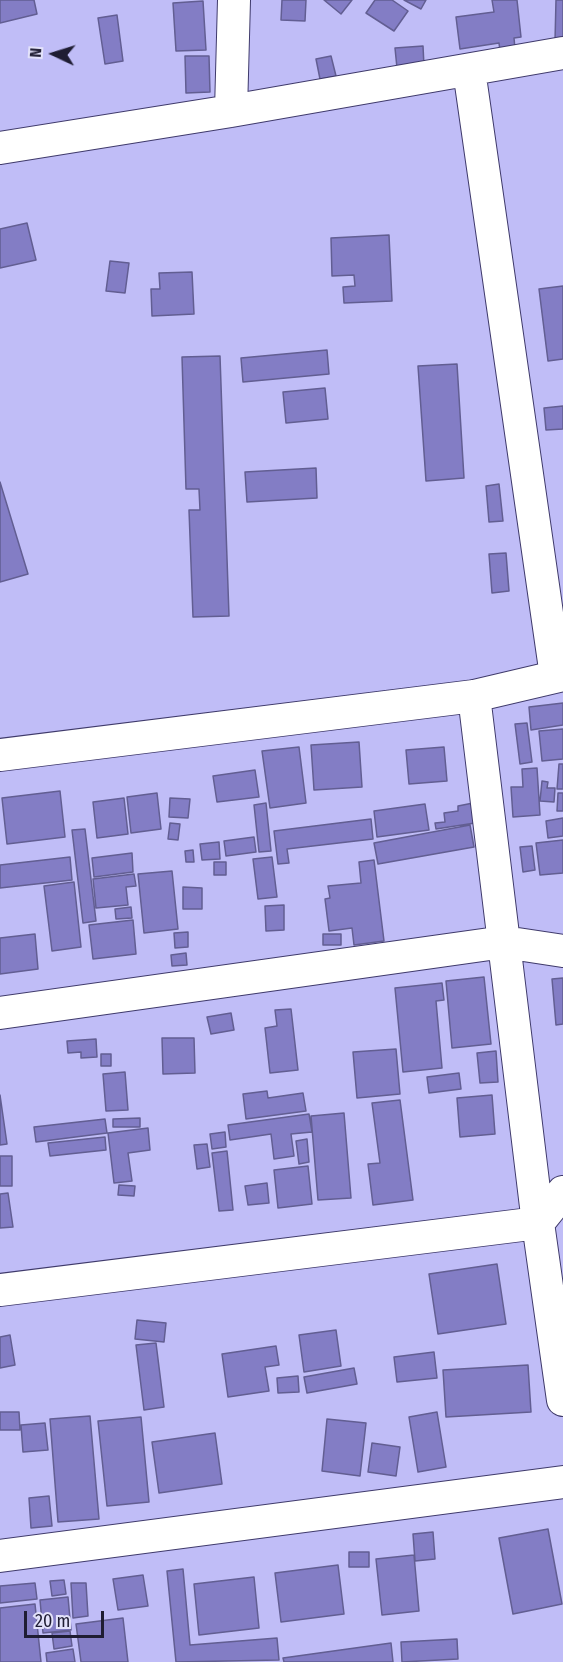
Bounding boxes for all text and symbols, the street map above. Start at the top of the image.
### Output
north arrow [24,24,84,84]
text: N [26,47,45,58]
scale bar [27,1599,106,1637]
text: 20 m [35,1610,70,1632]

